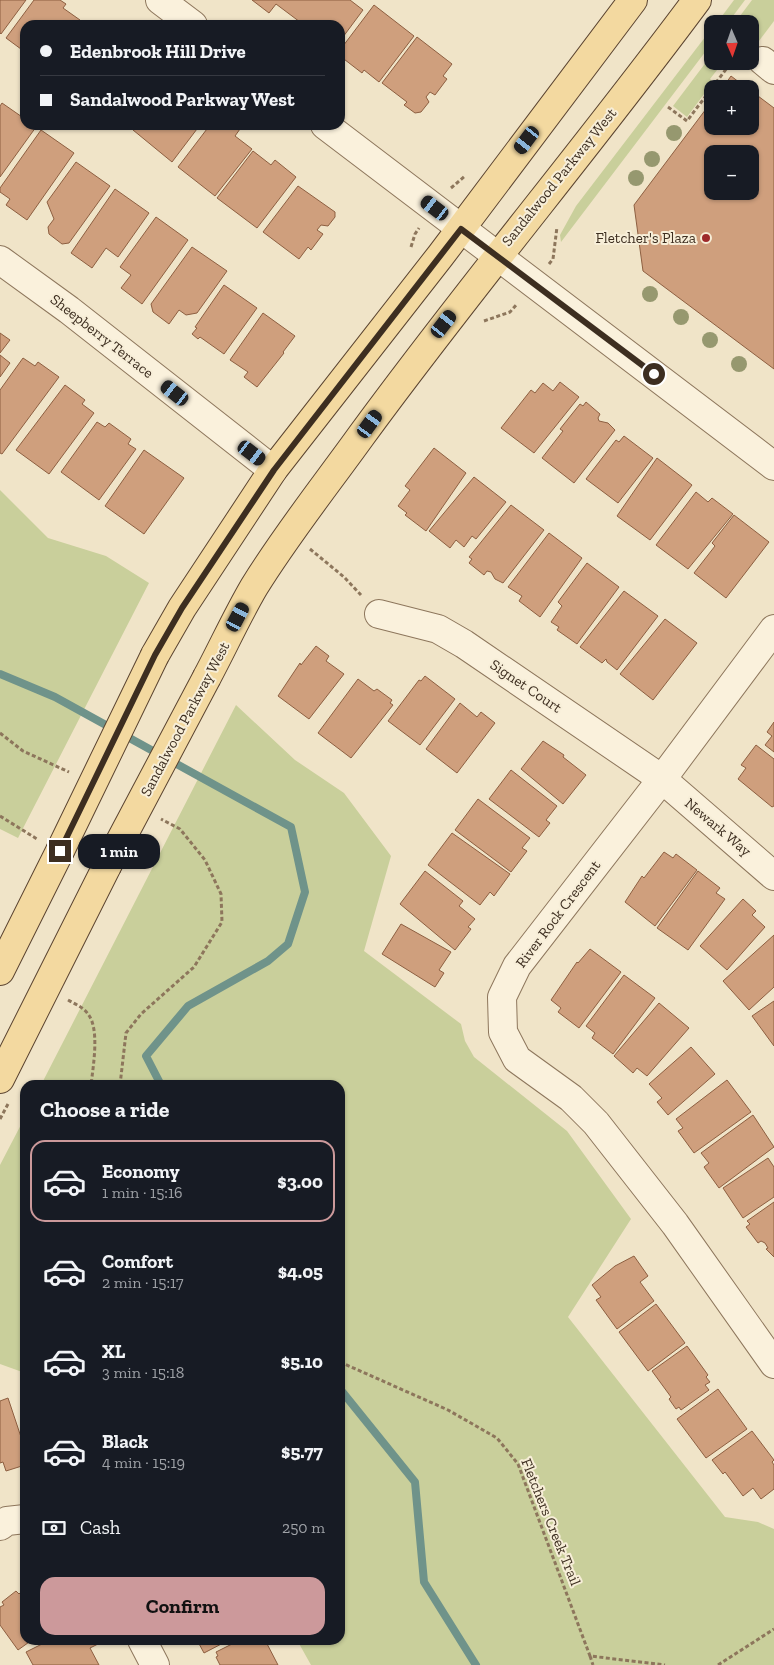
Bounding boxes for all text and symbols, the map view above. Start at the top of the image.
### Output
north arrow [704,15,759,70]
map controls [704,15,759,200]
text: Edenbrook Hill Drive [70,40,246,63]
button: + [704,80,759,135]
text: Sandalwood Parkway West [70,88,295,111]
street label: Sandalwood Parkway West [498,104,621,250]
car [511,124,542,156]
button: − [704,145,759,200]
car [418,193,451,223]
place label: Fletcher's Plaza [595,229,696,247]
marker: Fletcher's Plaza [700,232,712,244]
street label: Sheepberry Terrace [47,290,157,382]
car [428,308,459,340]
route start [643,363,665,385]
car [158,378,191,408]
car [355,407,384,441]
car [235,438,268,468]
car [224,600,251,634]
street label: Sandalwood Parkway West [137,638,234,799]
street label: Signet Court [487,655,566,717]
street label: Newark Way [681,794,755,860]
callout: 1 min [78,834,160,868]
route end [49,840,71,862]
text: 1 min [100,842,138,861]
street label: River Rock Crescent [512,856,605,971]
text: Choose a ride [40,1096,170,1123]
icon: car [42,1159,87,1204]
text: Economy [102,1160,180,1183]
text: $3.00 [277,1170,323,1193]
text: 1 min · 15:16 [102,1183,183,1202]
icon: car [42,1249,87,1294]
text: Comfort [102,1250,173,1273]
text: $4.05 [278,1260,323,1283]
text: 2 min · 15:17 [102,1273,183,1292]
icon: car [42,1339,87,1384]
text: XL [102,1340,125,1363]
text: $5.10 [281,1350,323,1373]
text: 3 min · 15:18 [102,1363,184,1382]
icon: car [42,1429,87,1474]
text: Black [102,1430,148,1453]
text: $5.77 [281,1440,323,1463]
text: 4 min · 15:19 [102,1453,185,1472]
street label: Fletchers Creek Trail [517,1456,585,1588]
icon: cash [40,1514,68,1542]
text: Cash [80,1516,120,1539]
text: 250 m [282,1518,325,1537]
button: Confirm [40,1577,325,1635]

